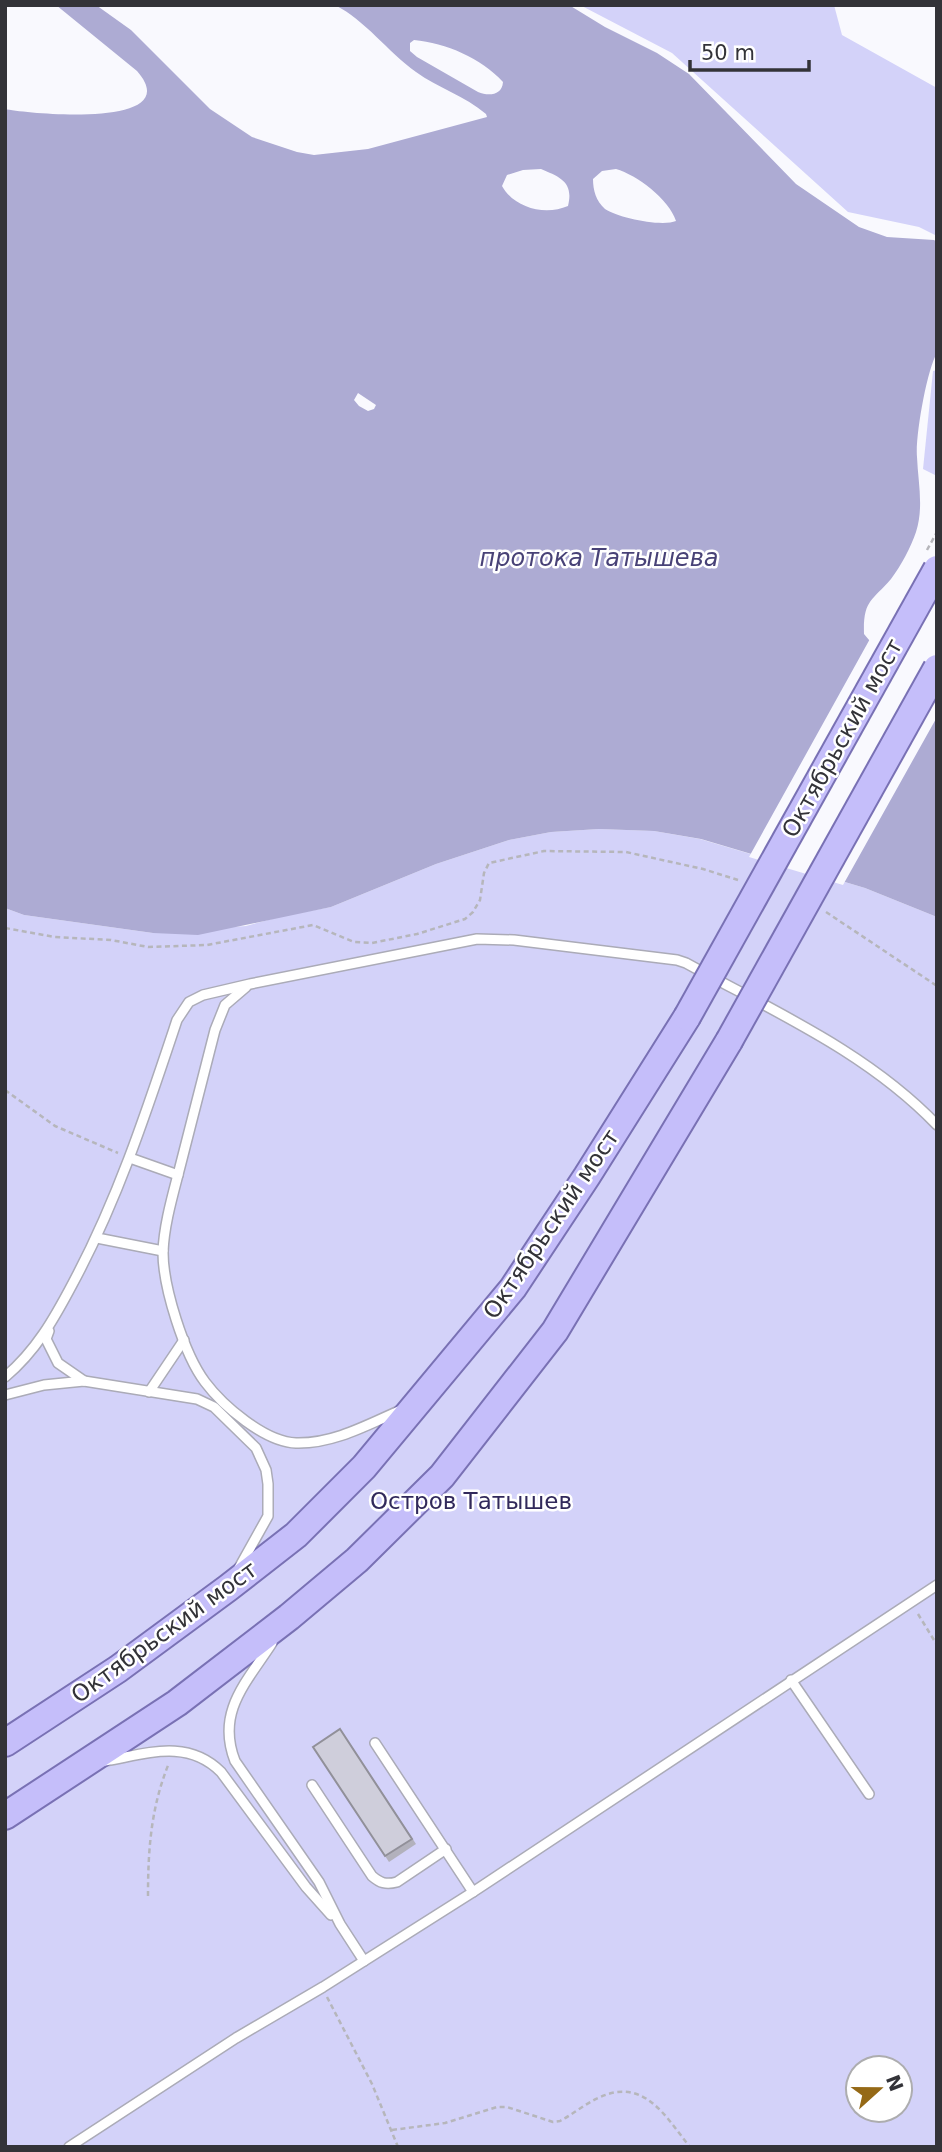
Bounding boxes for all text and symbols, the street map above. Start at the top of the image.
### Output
scale bar [690,28,809,72]
text: 50 m [701,41,755,65]
water label: протока Татышева [480,544,718,572]
street label: Октябрьский мост [777,634,907,842]
street label: Октябрьский мост [478,1124,624,1324]
park label: Остров Татышев [370,1488,572,1514]
street label: Октябрьский мост [66,1556,262,1708]
north arrow [844,2054,914,2124]
text: N [882,2072,908,2094]

